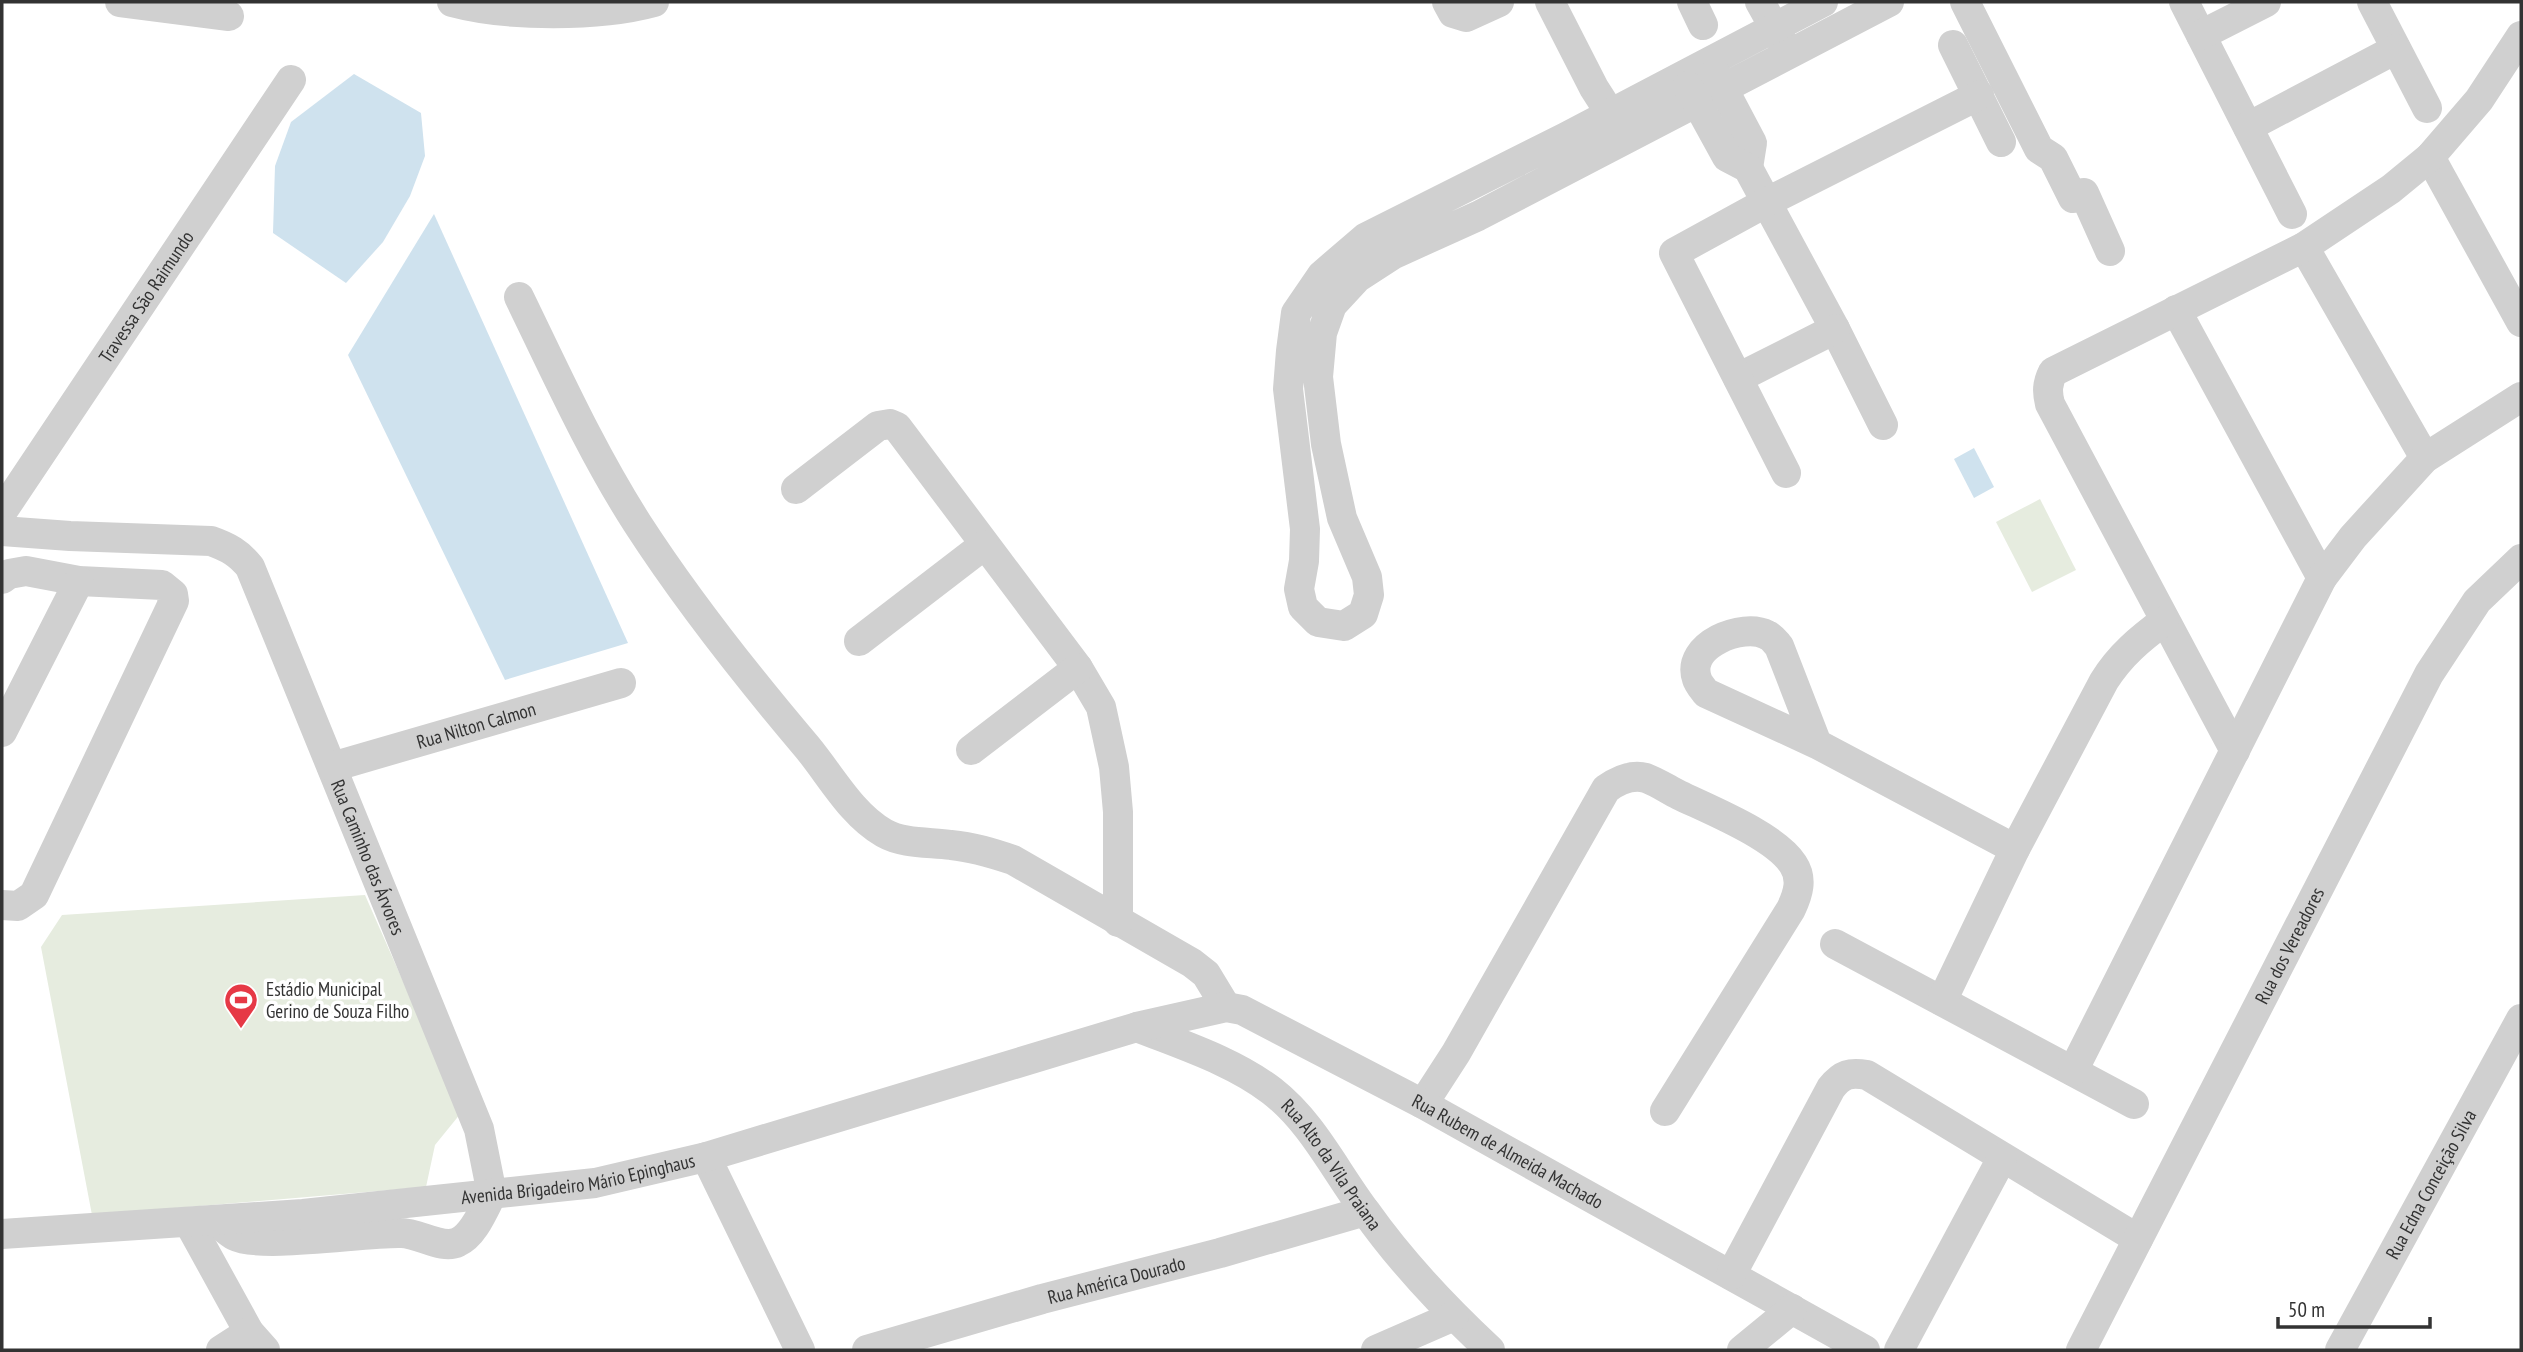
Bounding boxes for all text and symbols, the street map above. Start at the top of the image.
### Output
street label: Travessa São Raimundo [93,226,199,367]
street label: Rua Nilton Calmon [414,696,538,754]
street label: Rua Caminho das Árvores [326,776,411,938]
street label: Rua dos Vereadores [2249,883,2329,1008]
place label: Estádio Municipal Gerino de Souza Filho [266,977,409,1023]
sports icon: Estádio Municipal Gerino de Souza Filho [222,981,260,1030]
street label: Rua Rubem de Almeida Machado [1408,1089,1608,1214]
street label: Rua Alto da Vila Praiana [1276,1094,1387,1235]
street label: Rua Edna Conceição Silva [2380,1105,2481,1263]
street label: Avenida Brigadeiro Mário Epinghaus [460,1148,697,1209]
street label: Rua América Dourado [1045,1251,1188,1309]
scale bar [2278,1286,2430,1330]
text: 50 m [2288,1296,2325,1323]

